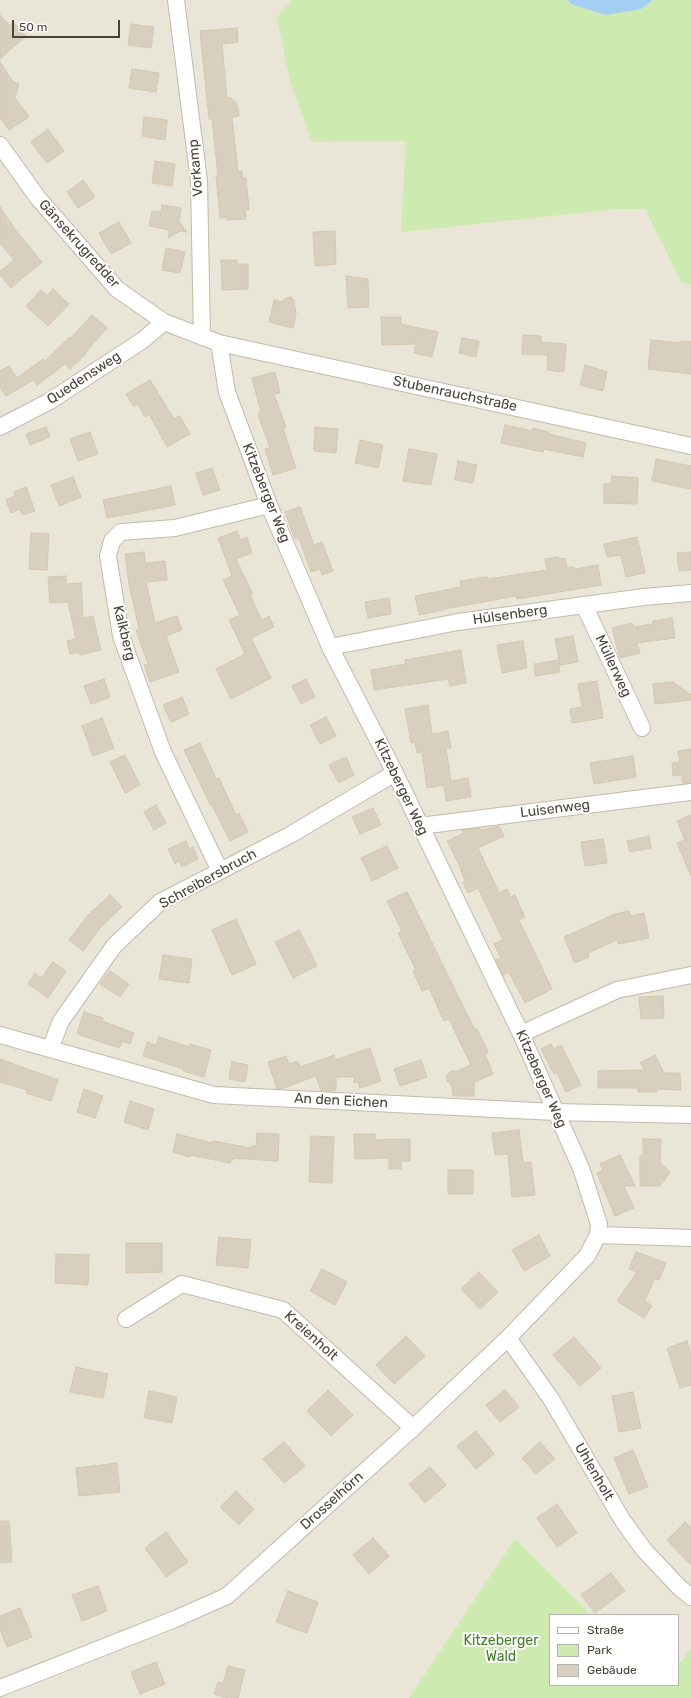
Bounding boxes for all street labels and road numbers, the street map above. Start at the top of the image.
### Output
street label: Vorkamp [185,139,207,197]
street label: Gänsekrugredder [35,196,123,292]
street label: Quedensweg [44,348,124,408]
street label: Stubenrauchstraße [391,373,519,415]
street label: Kitzeberger Weg [238,441,294,545]
street label: Hülsenberg [472,601,548,629]
street label: Kalkberg [109,604,139,662]
street label: Müllerweg [591,632,635,700]
street label: Kitzeberger Weg [370,736,432,838]
street label: Luisenweg [519,796,591,822]
street label: Schreibersbruch [157,845,259,913]
street label: Kitzeberger Weg [512,1027,570,1131]
street label: An den Eichen [294,1090,388,1112]
street label: Kreienholt [281,1307,341,1365]
street label: Uhlenholt [571,1440,617,1504]
street label: Drosselhörn [297,1468,367,1534]

